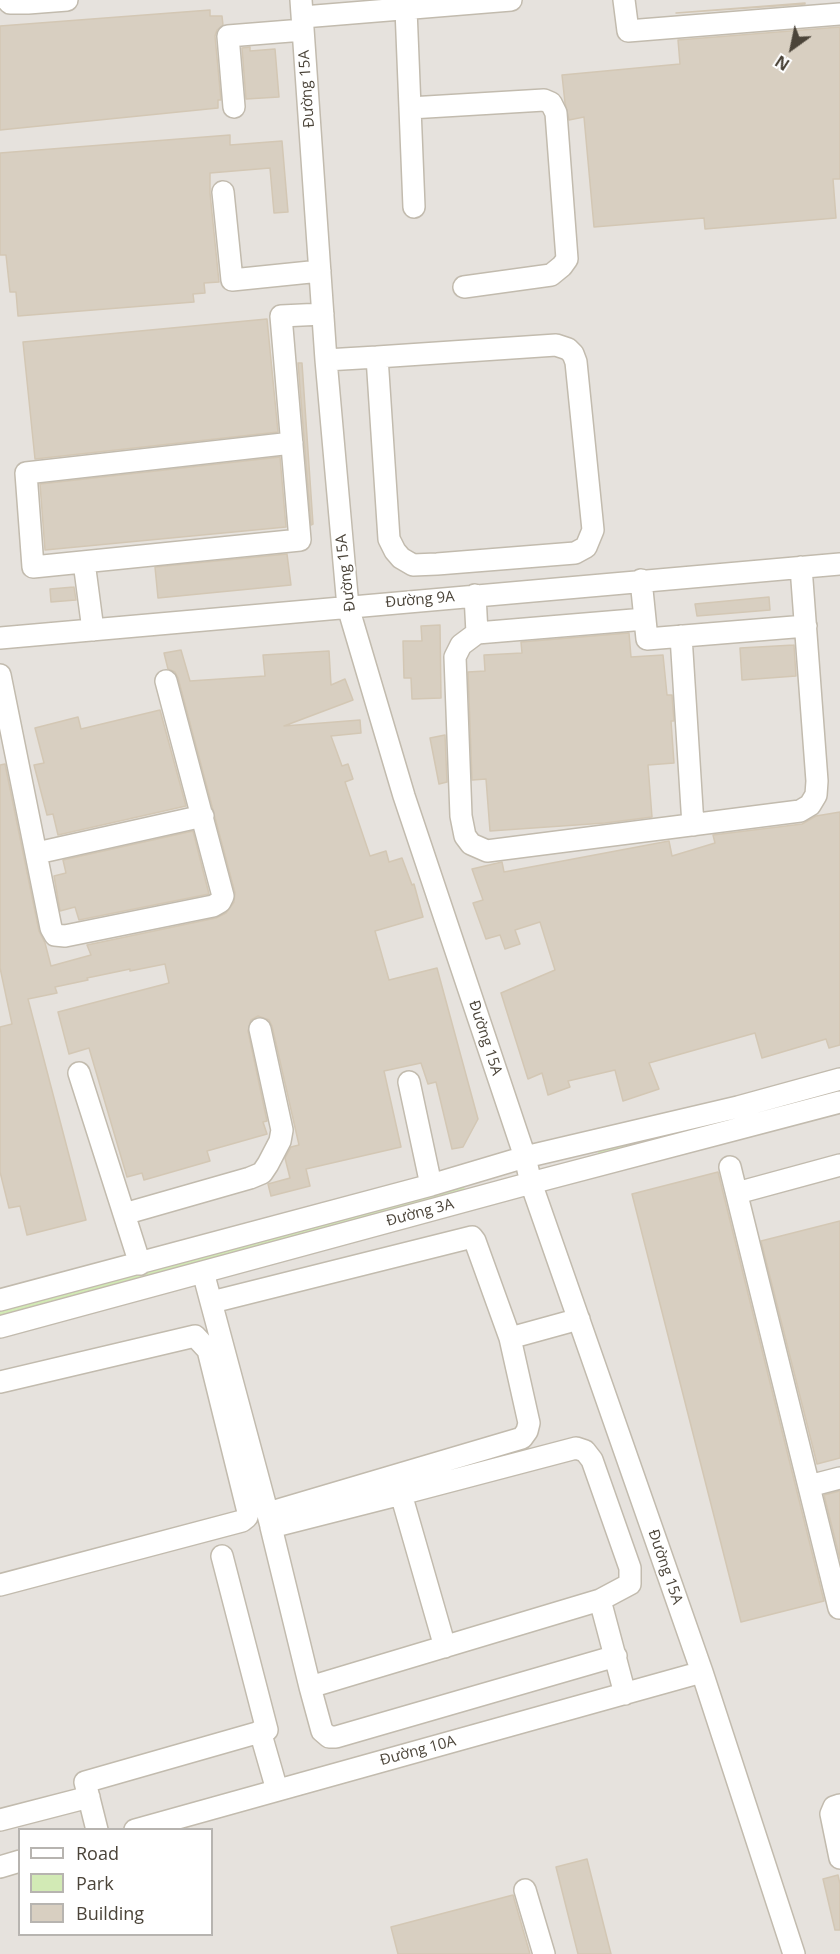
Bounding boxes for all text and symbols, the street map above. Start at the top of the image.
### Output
north arrow [762,18,822,78]
street label: Đường 15A [295,50,319,128]
text: N [771,50,794,76]
street label: Đường 15A [332,533,360,613]
street label: Đường 9A [385,588,455,612]
street label: Đường 15A [464,998,506,1078]
street label: Đường 3A [384,1195,456,1231]
street label: Đường 15A [644,1527,686,1607]
street label: Đường 10A [378,1732,458,1770]
legend [18,1828,213,1936]
text: Road [76,1841,119,1865]
text: Park [76,1871,114,1895]
text: Building [76,1901,144,1925]

